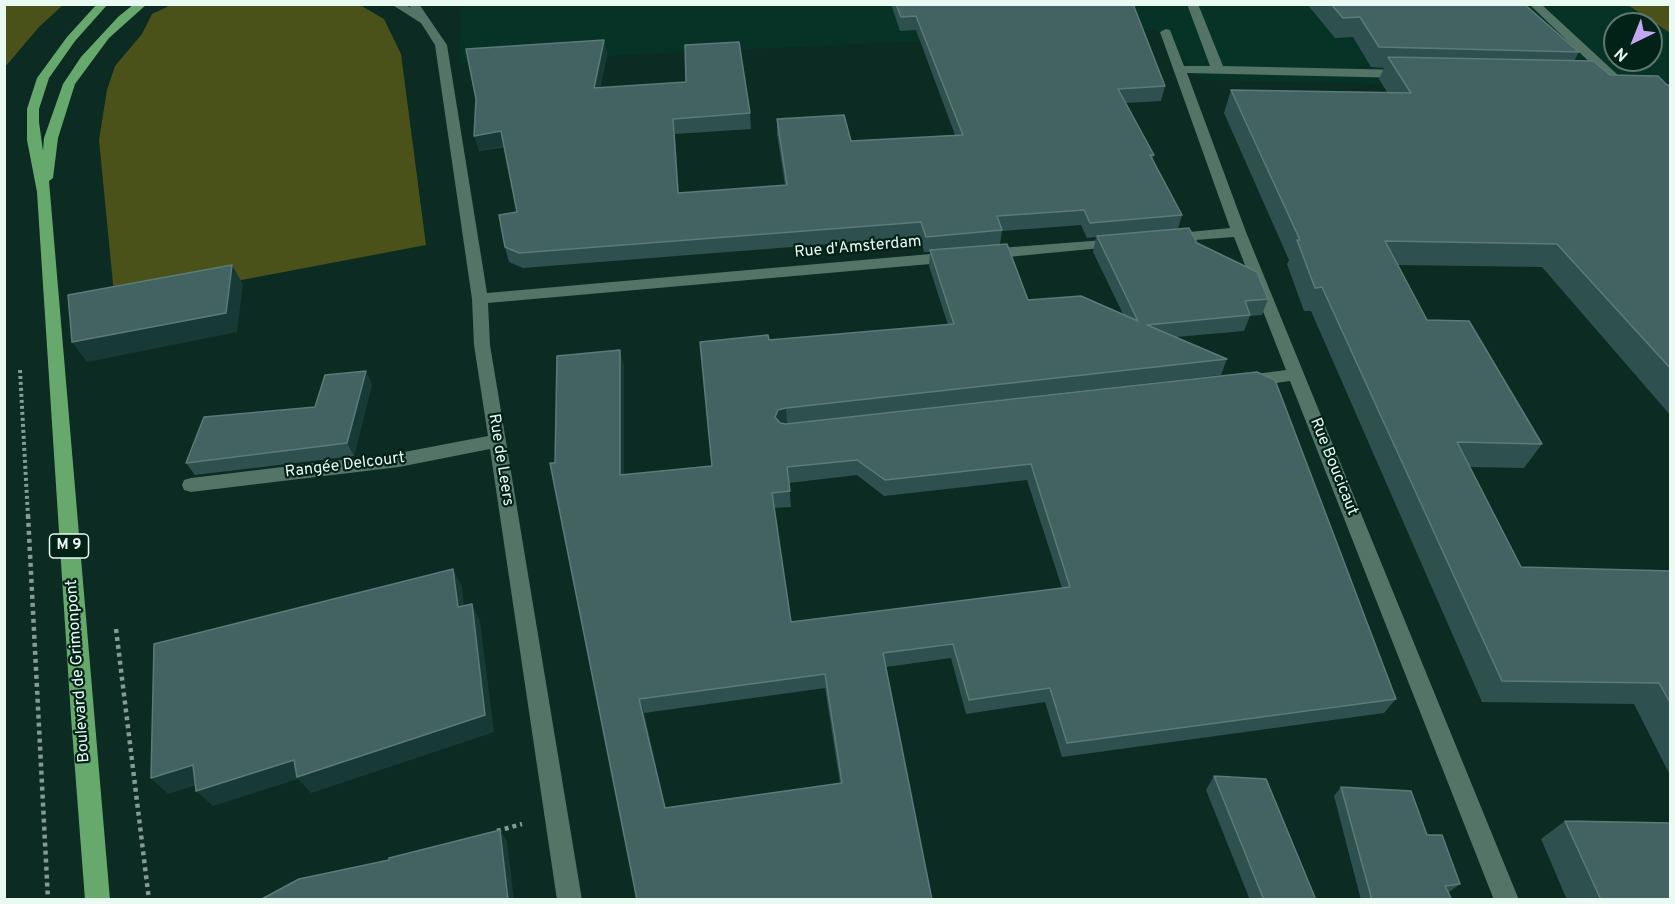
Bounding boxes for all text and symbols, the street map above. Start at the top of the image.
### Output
north arrow [1603,12,1663,72]
text: N [1611,42,1633,65]
street label: Rue d'Amsterdam [794,233,922,263]
street label: Rue de Leers [483,412,517,508]
street label: Rue Boucicaut [1305,415,1361,519]
street label: Rangée Delcourt [284,449,406,483]
road number: M 9 [50,534,88,558]
street label: Boulevard de Grimonpont [63,579,95,763]

